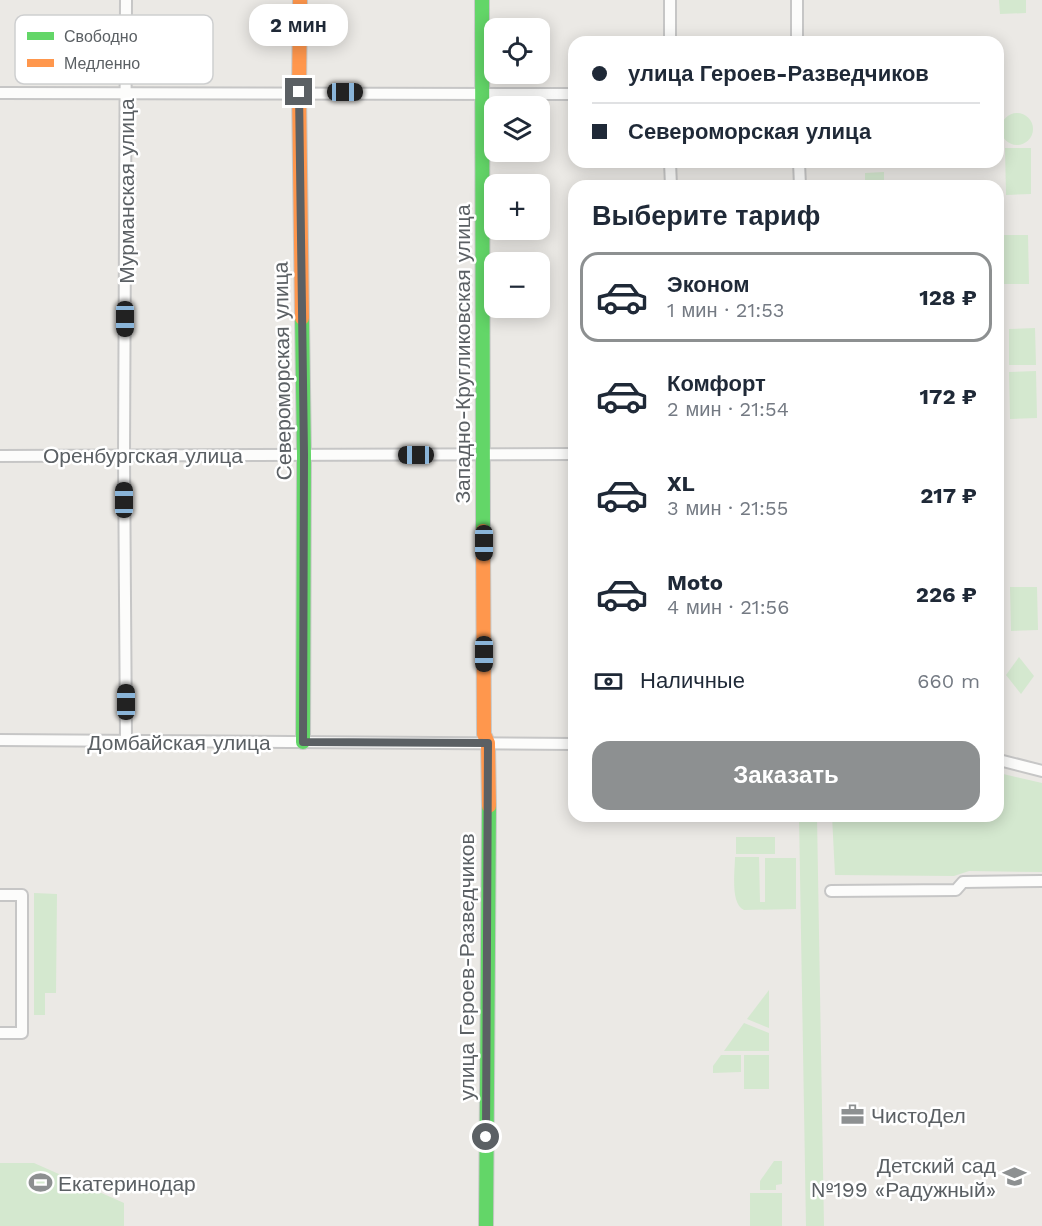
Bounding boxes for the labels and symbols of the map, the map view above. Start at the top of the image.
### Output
callout: 2 мин [250,5,348,47]
legend [15,15,213,84]
text: Свободно [64,27,138,46]
text: Медленно [64,54,140,73]
route end [285,78,312,105]
car [327,83,363,101]
street label: Мурманская улица [114,98,139,284]
street label: Западно-Кругликовская улица [450,204,475,504]
street label: Североморская улица [268,261,296,481]
car [116,301,134,337]
street label: Оренбургская улица [43,443,243,468]
car [398,446,434,464]
car [115,482,133,518]
car [475,525,493,561]
car [475,636,493,672]
car [117,684,135,720]
street label: Домбайская улица [87,730,271,755]
street label: улица Героев-Разведчиков [454,833,479,1101]
office icon: ЧистоДел [840,1102,866,1128]
place label: ЧистоДел [871,1103,966,1128]
route start [472,1123,499,1150]
place label: Детский сад №199 «Радужный» [811,1153,996,1202]
school or university icon: Детский сад №199 «Радужный» [1001,1164,1027,1190]
sports icon: Екатеринодар [27,1170,53,1196]
place label: Екатеринодар [58,1171,196,1196]

